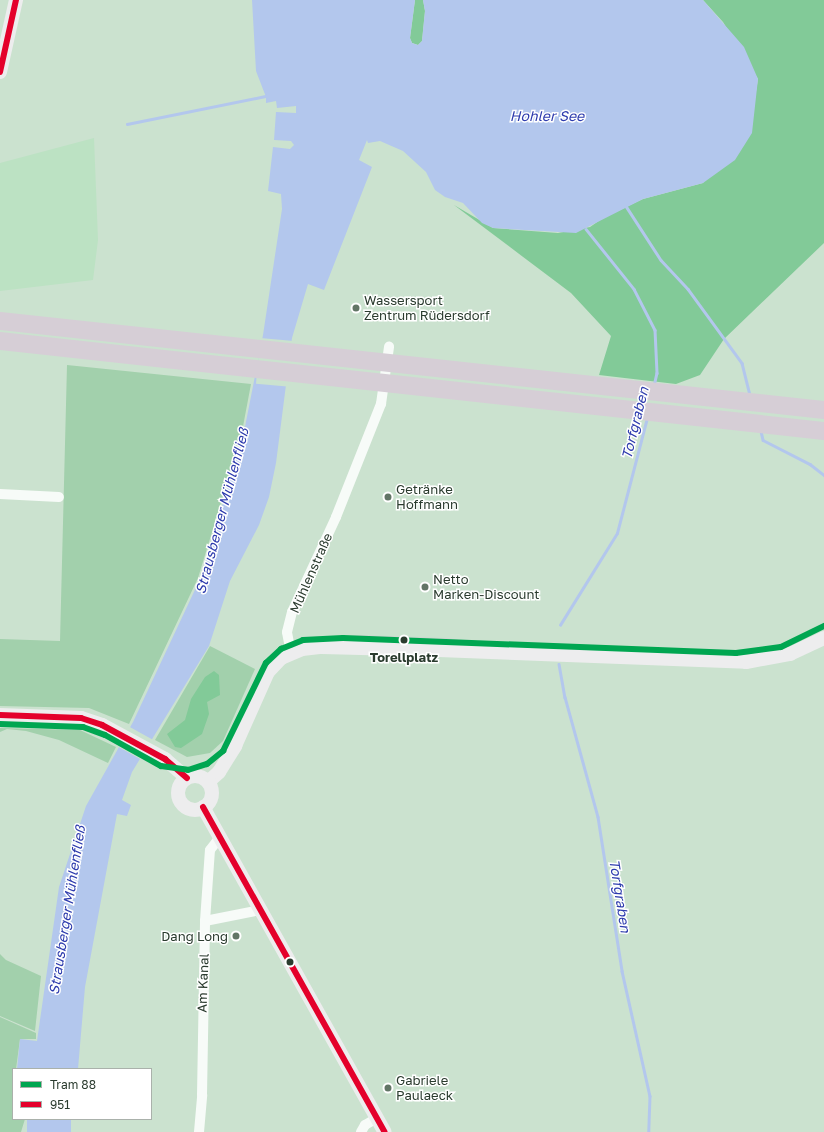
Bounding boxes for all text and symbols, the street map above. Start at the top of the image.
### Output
water label: Hohler See [510,108,584,124]
place label: Wassersport Zentrum Rüdersdorf [364,293,490,324]
marker: Wassersport Zentrum Rüdersdorf [351,303,361,313]
water label: Torfgraben [618,385,652,461]
water label: Strausberger Mühlenfließ [192,426,252,596]
place label: Getränke Hoffmann [396,482,458,513]
marker: Getränke Hoffmann [383,492,393,502]
street label: Mühlenstraße [286,531,336,615]
place label: Netto Marken-Discount [433,572,539,603]
marker: Netto Marken-Discount [420,582,430,592]
marker: Torellplatz [397,633,411,647]
place label: Torellplatz [370,649,438,665]
water label: Strausberger Mühlenfließ [45,824,89,996]
water label: Torfgraben [606,858,634,934]
place label: Dang Long [161,928,228,944]
marker: Dang Long [231,931,241,941]
street label: Am Kanal [194,953,212,1013]
unlabelled marker [285,957,295,967]
legend [12,1068,152,1120]
place label: Gabriele Paulaeck [396,1073,453,1104]
text: Tram 88 [50,1077,96,1092]
marker: Gabriele Paulaeck [383,1083,393,1093]
text: 951 [50,1097,70,1112]

